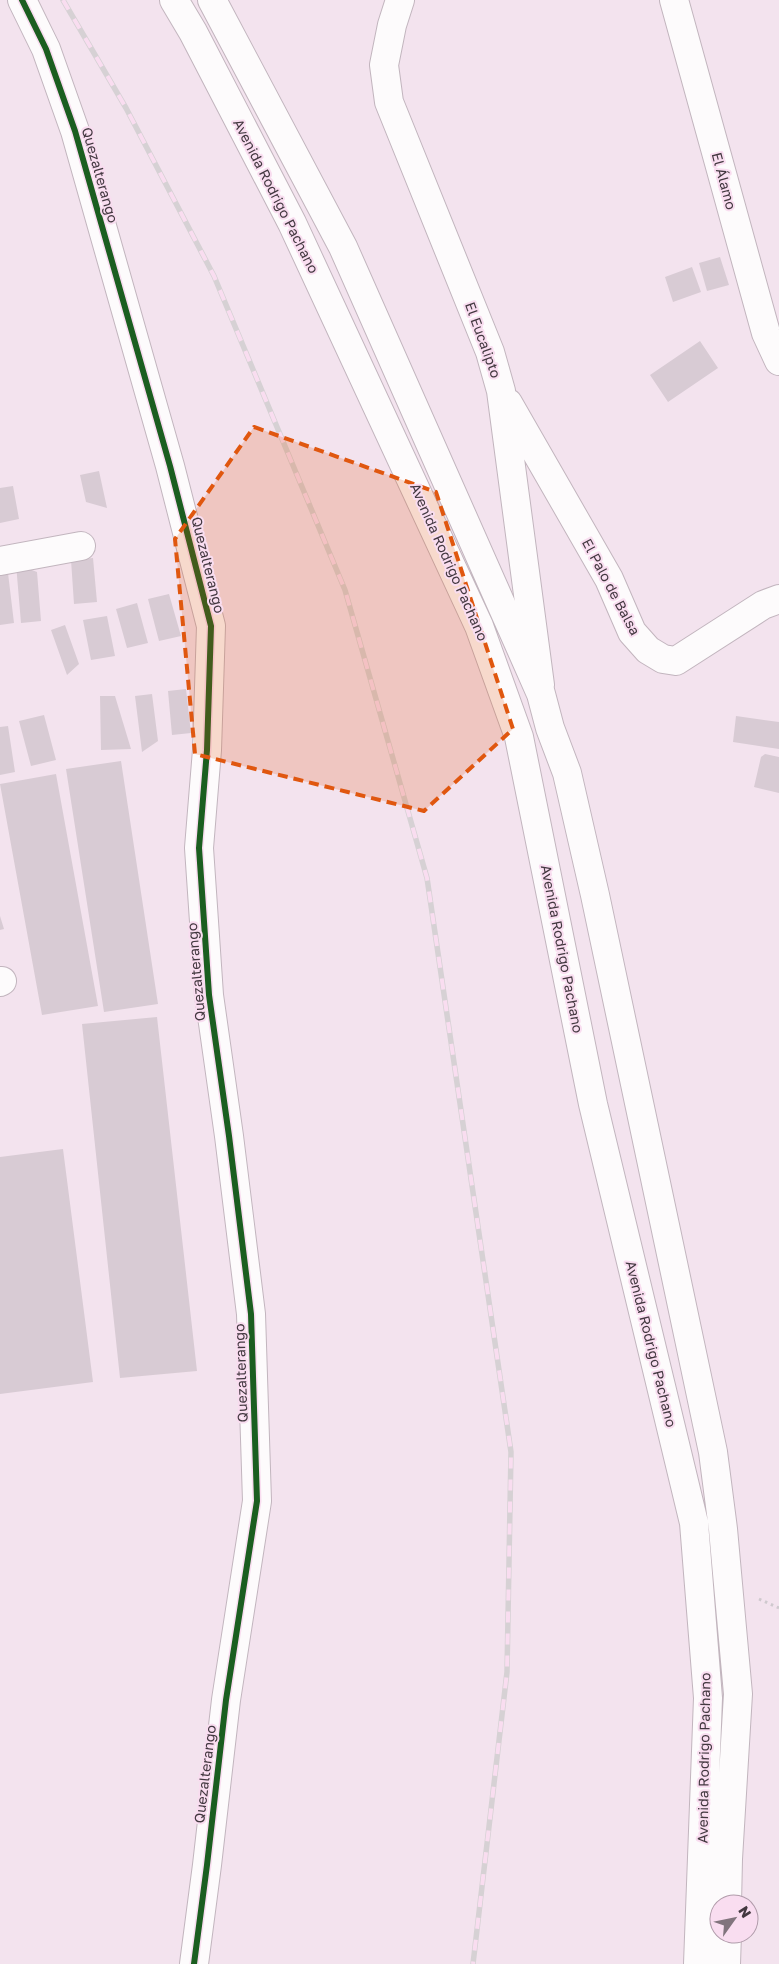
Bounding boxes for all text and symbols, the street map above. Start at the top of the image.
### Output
street label: Avenida Rodrigo Pachano [230,116,323,276]
street label: Quezalterango [79,125,122,225]
street label: El Álamo [709,150,740,211]
street label: El Eucalipto [462,299,505,380]
street label: Avenida Rodrigo Pachano [407,480,492,643]
street label: Quezalterango [188,515,229,615]
street label: El Palo de Balsa [579,536,644,638]
street label: Avenida Rodrigo Pachano [538,863,587,1034]
street label: Quezalterango [183,922,208,1022]
street label: Avenida Rodrigo Pachano [623,1259,680,1429]
street label: Quezalterango [230,1323,251,1423]
street label: Avenida Rodrigo Pachano [694,1672,713,1844]
street label: Quezalterango [190,1724,219,1824]
north arrow [709,1894,759,1944]
text: N [735,1903,755,1921]

